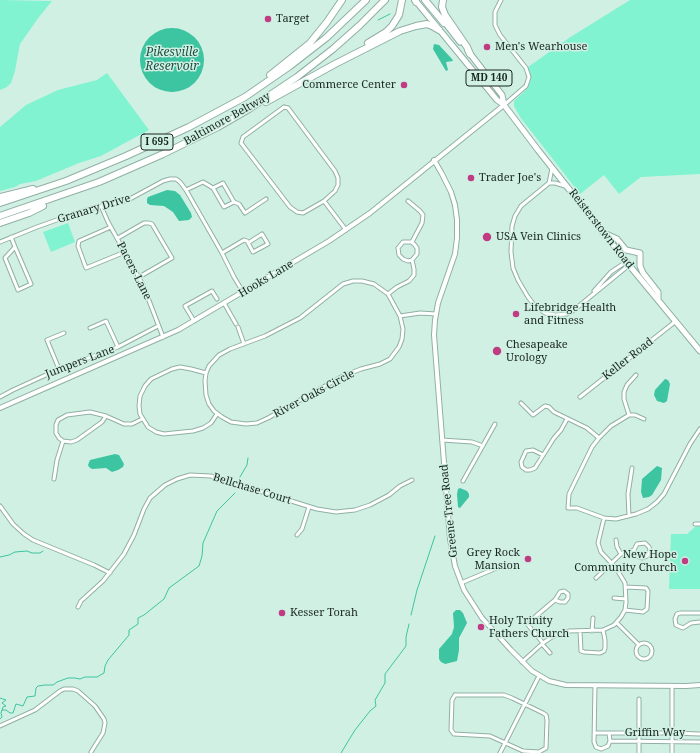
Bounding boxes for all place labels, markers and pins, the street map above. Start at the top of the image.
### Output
place label: Target [276,12,309,26]
marker: Target [263,14,273,24]
place label: Men's Wearhouse [495,40,587,54]
marker: Men's Wearhouse [482,42,492,52]
place label: Commerce Center [302,78,396,92]
marker: Commerce Center [399,80,409,90]
place label: Trader Joe's [479,171,541,185]
marker: Trader Joe's [466,173,476,183]
place label: USA Vein Clinics [496,230,581,244]
marker: USA Vein Clinics [481,231,493,243]
place label: Lifebridge Health and Fitness [524,301,616,327]
marker: Lifebridge Health and Fitness [511,309,521,319]
place label: Chesapeake Urology [506,338,568,364]
marker: Chesapeake Urology [491,345,503,357]
place label: Grey Rock Mansion [467,546,520,572]
place label: New Hope Community Church [574,548,677,574]
marker: Grey Rock Mansion [523,554,533,564]
marker: New Hope Community Church [680,556,690,566]
place label: Kesser Torah [290,606,358,620]
marker: Kesser Torah [277,608,287,618]
place label: Holy Trinity Fathers Church [489,614,569,640]
marker: Holy Trinity Fathers Church [476,622,486,632]

